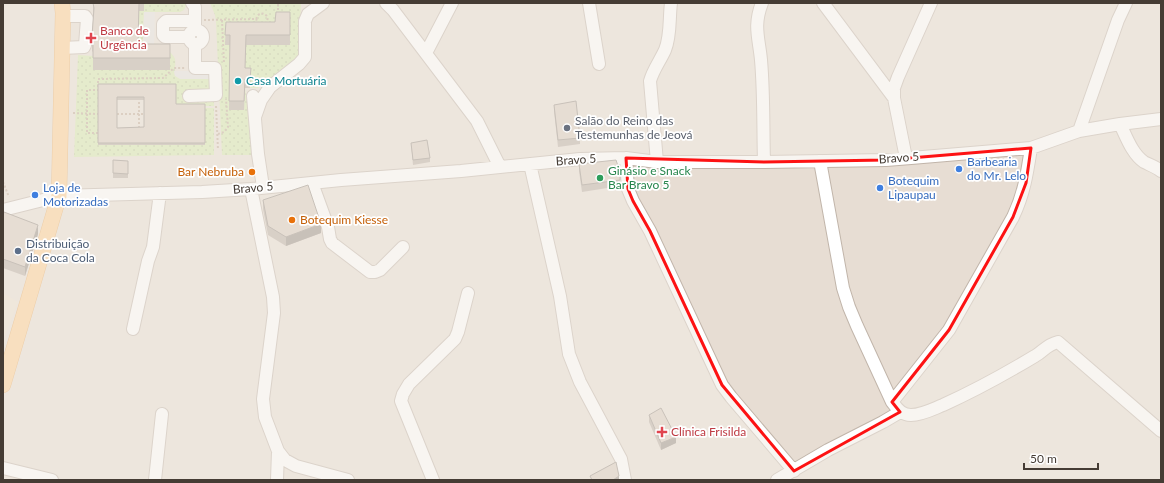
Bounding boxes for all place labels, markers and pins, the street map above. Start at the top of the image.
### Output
place label: Banco de Urgência [100,23,149,52]
marker: Banco de Urgência [85,32,97,44]
place label: Casa Mortuária [246,73,327,88]
marker: Casa Mortuária [233,76,243,86]
place label: Salão do Reino das Testemunhas de Jeová [575,113,693,142]
marker: Salão do Reino das Testemunhas de Jeová [562,123,572,133]
place label: Barbearia do Mr. Lelo [967,154,1026,183]
place label: Ginásio e Snack Bar Bravo 5 [608,163,691,192]
place label: Bar Nebruba [177,164,244,179]
marker: Barbearia do Mr. Lelo [954,164,964,174]
marker: Bar Nebruba [247,167,257,177]
marker: Ginásio e Snack Bar Bravo 5 [595,173,605,183]
place label: Botequim Lipaupau [888,173,939,202]
place label: Loja de Motorizadas [43,180,108,209]
marker: Botequim Lipaupau [875,183,885,193]
marker: Loja de Motorizadas [30,190,40,200]
place label: Botequim Kiesse [300,212,388,227]
marker: Botequim Kiesse [287,215,297,225]
place label: Distribuição da Coca Cola [26,236,95,265]
marker: Distribuição da Coca Cola [13,246,23,256]
place label: Clínica Frisilda [671,424,746,439]
marker: Clínica Frisilda [656,426,668,438]

